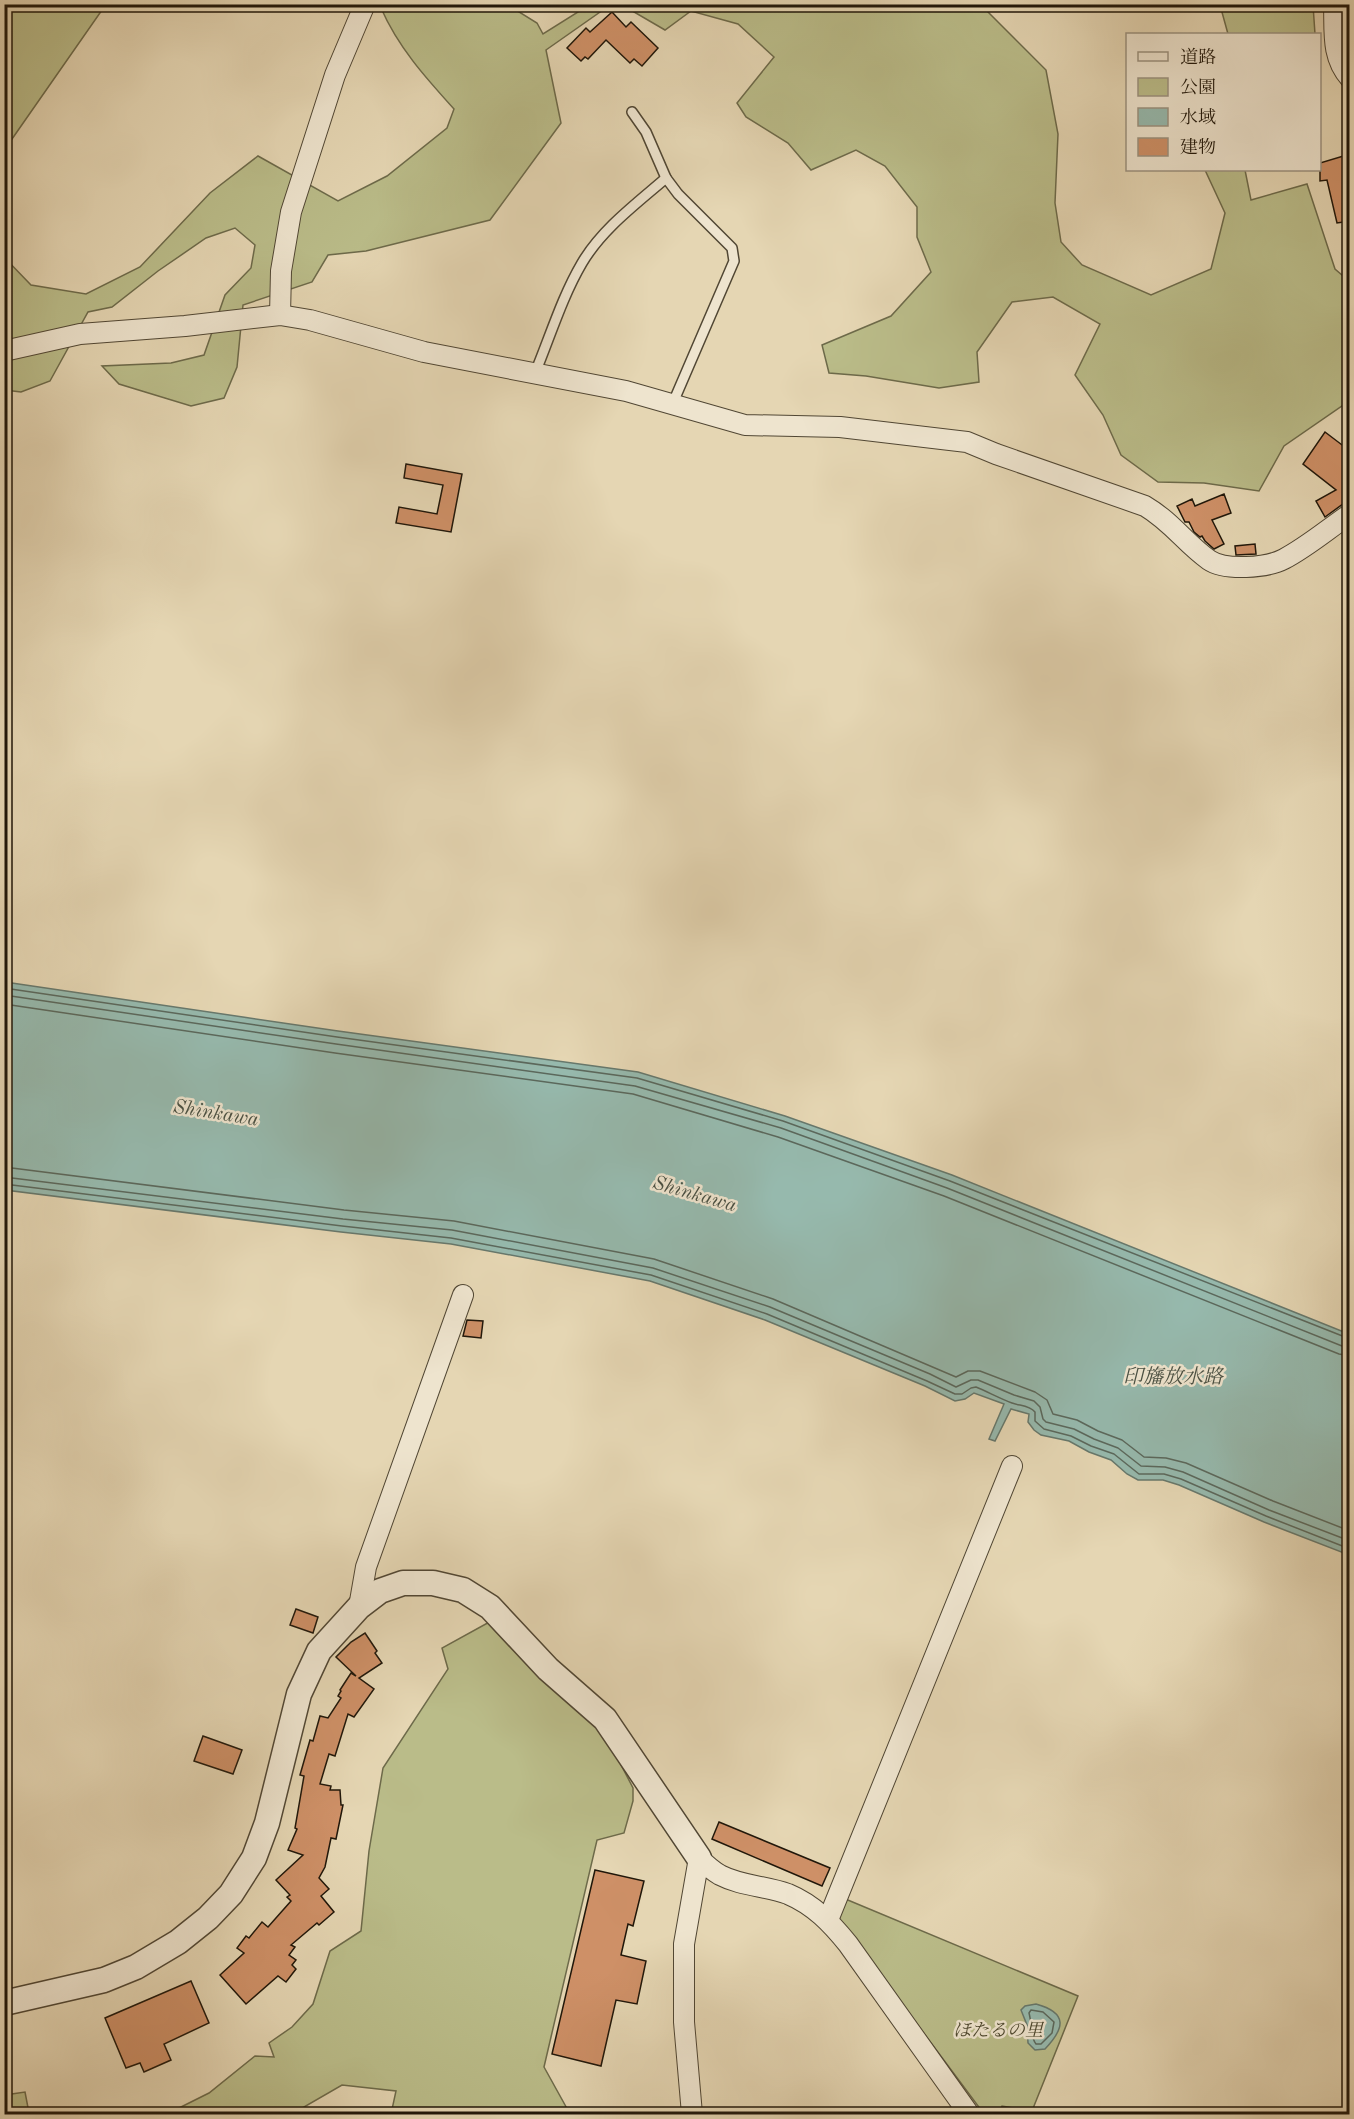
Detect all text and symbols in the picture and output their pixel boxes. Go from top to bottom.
legend [1126,33,1321,171]
text: 道路 [1180,47,1216,67]
text: 公園 [1180,78,1216,97]
text: 水域 [1180,107,1216,127]
text: 建物 [1180,137,1216,157]
water label: Shinkawa [171,1097,260,1131]
water label: Shinkawa [650,1173,739,1217]
water label: 印旛放水路 [1123,1366,1225,1388]
park label: ほたるの里 [953,2021,1045,2040]

